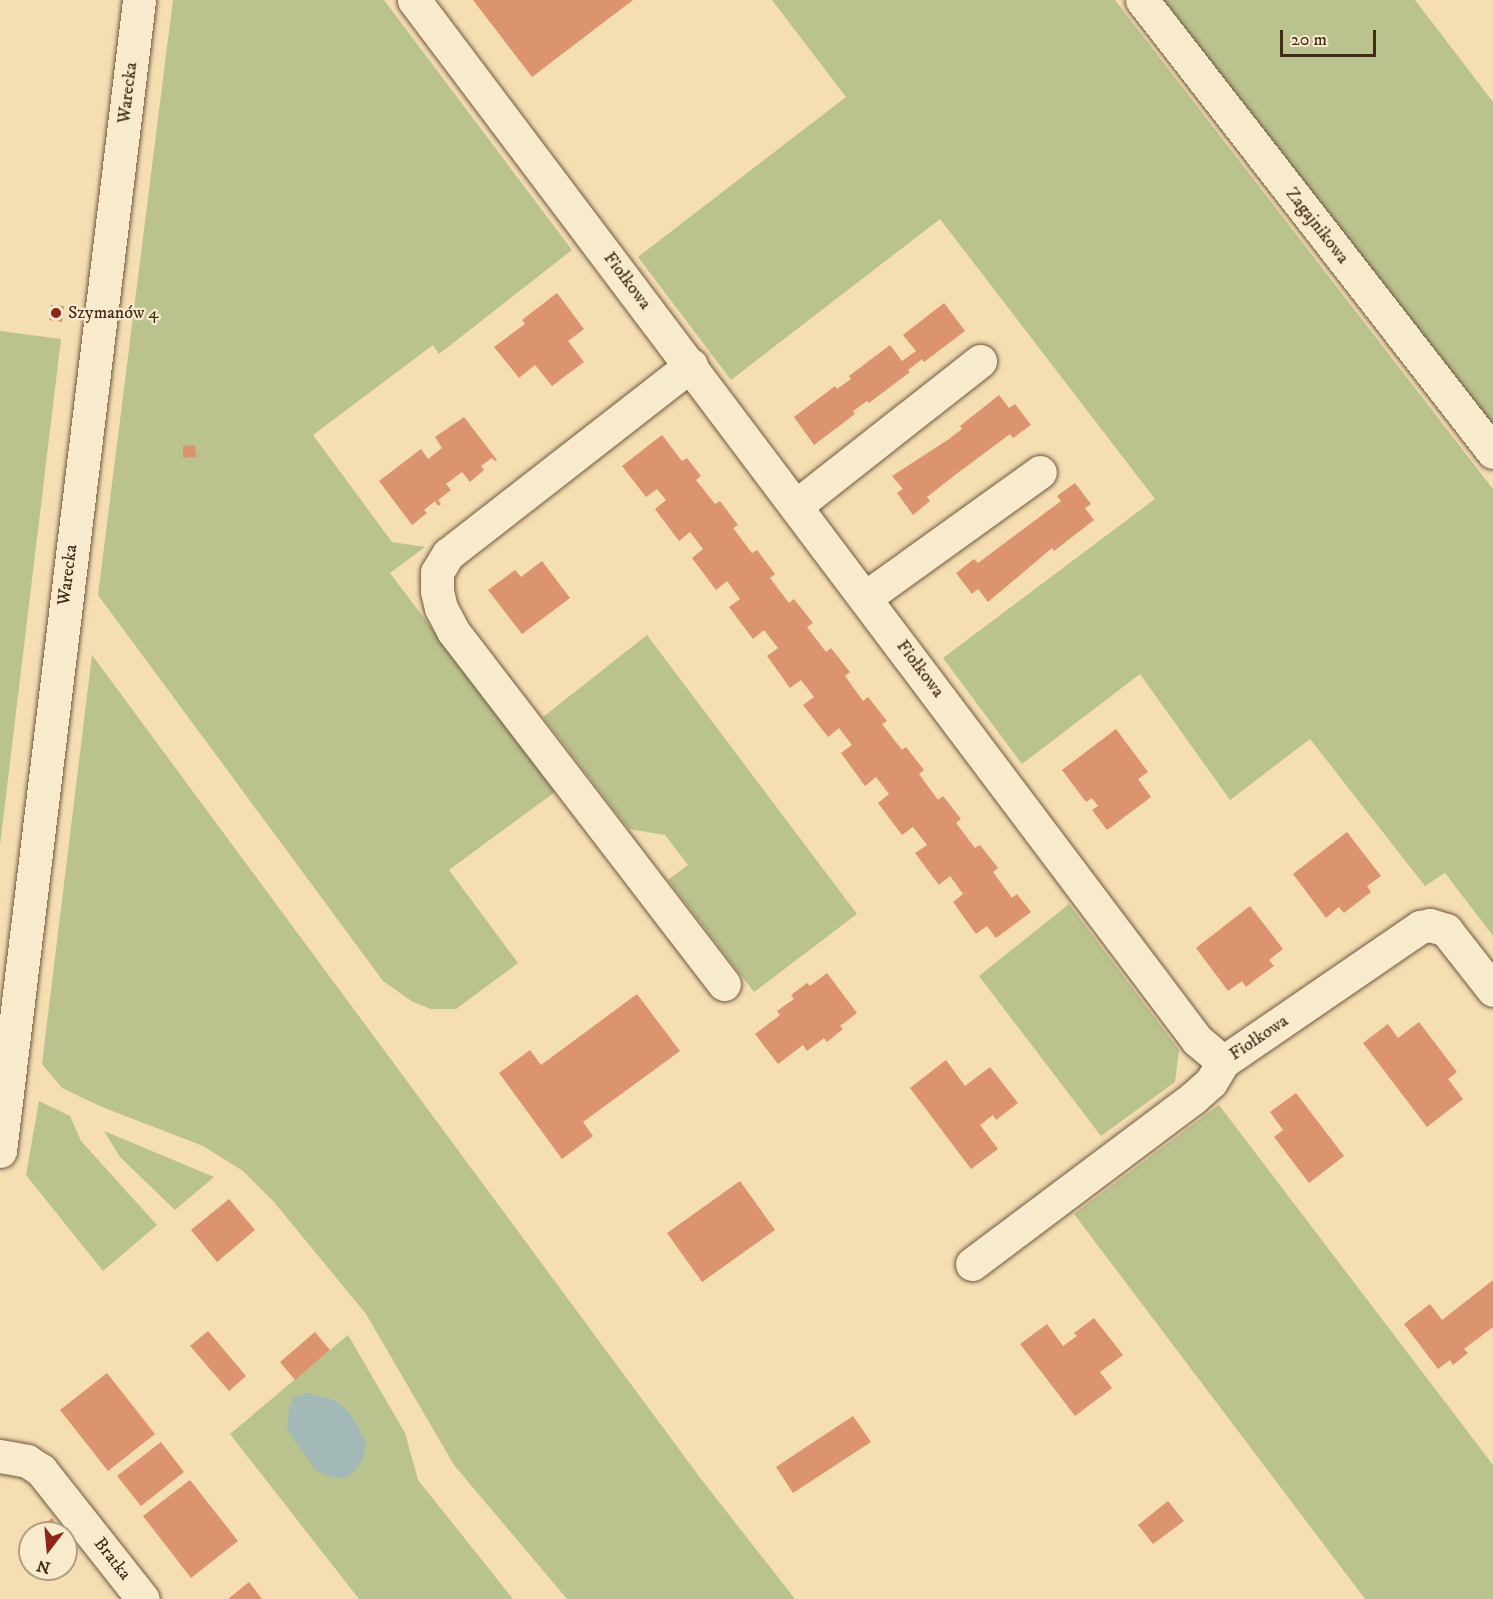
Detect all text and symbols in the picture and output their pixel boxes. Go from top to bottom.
scale bar [1283,18,1379,56]
text: 20 m [1291,29,1327,51]
street label: Warecka [114,61,142,125]
street label: Zagajnikowa [1281,184,1353,268]
street label: Fiołkowa [598,248,656,314]
place label: Szymanów 4 [68,302,159,324]
marker: Szymanów 4 [49,306,63,320]
street label: Warecka [54,543,82,607]
street label: Fiołkowa [891,636,949,702]
street label: Fiołkowa [1225,1010,1293,1066]
north arrow [18,1521,78,1581]
street label: Bratka [89,1533,135,1585]
text: N [35,1555,53,1578]

